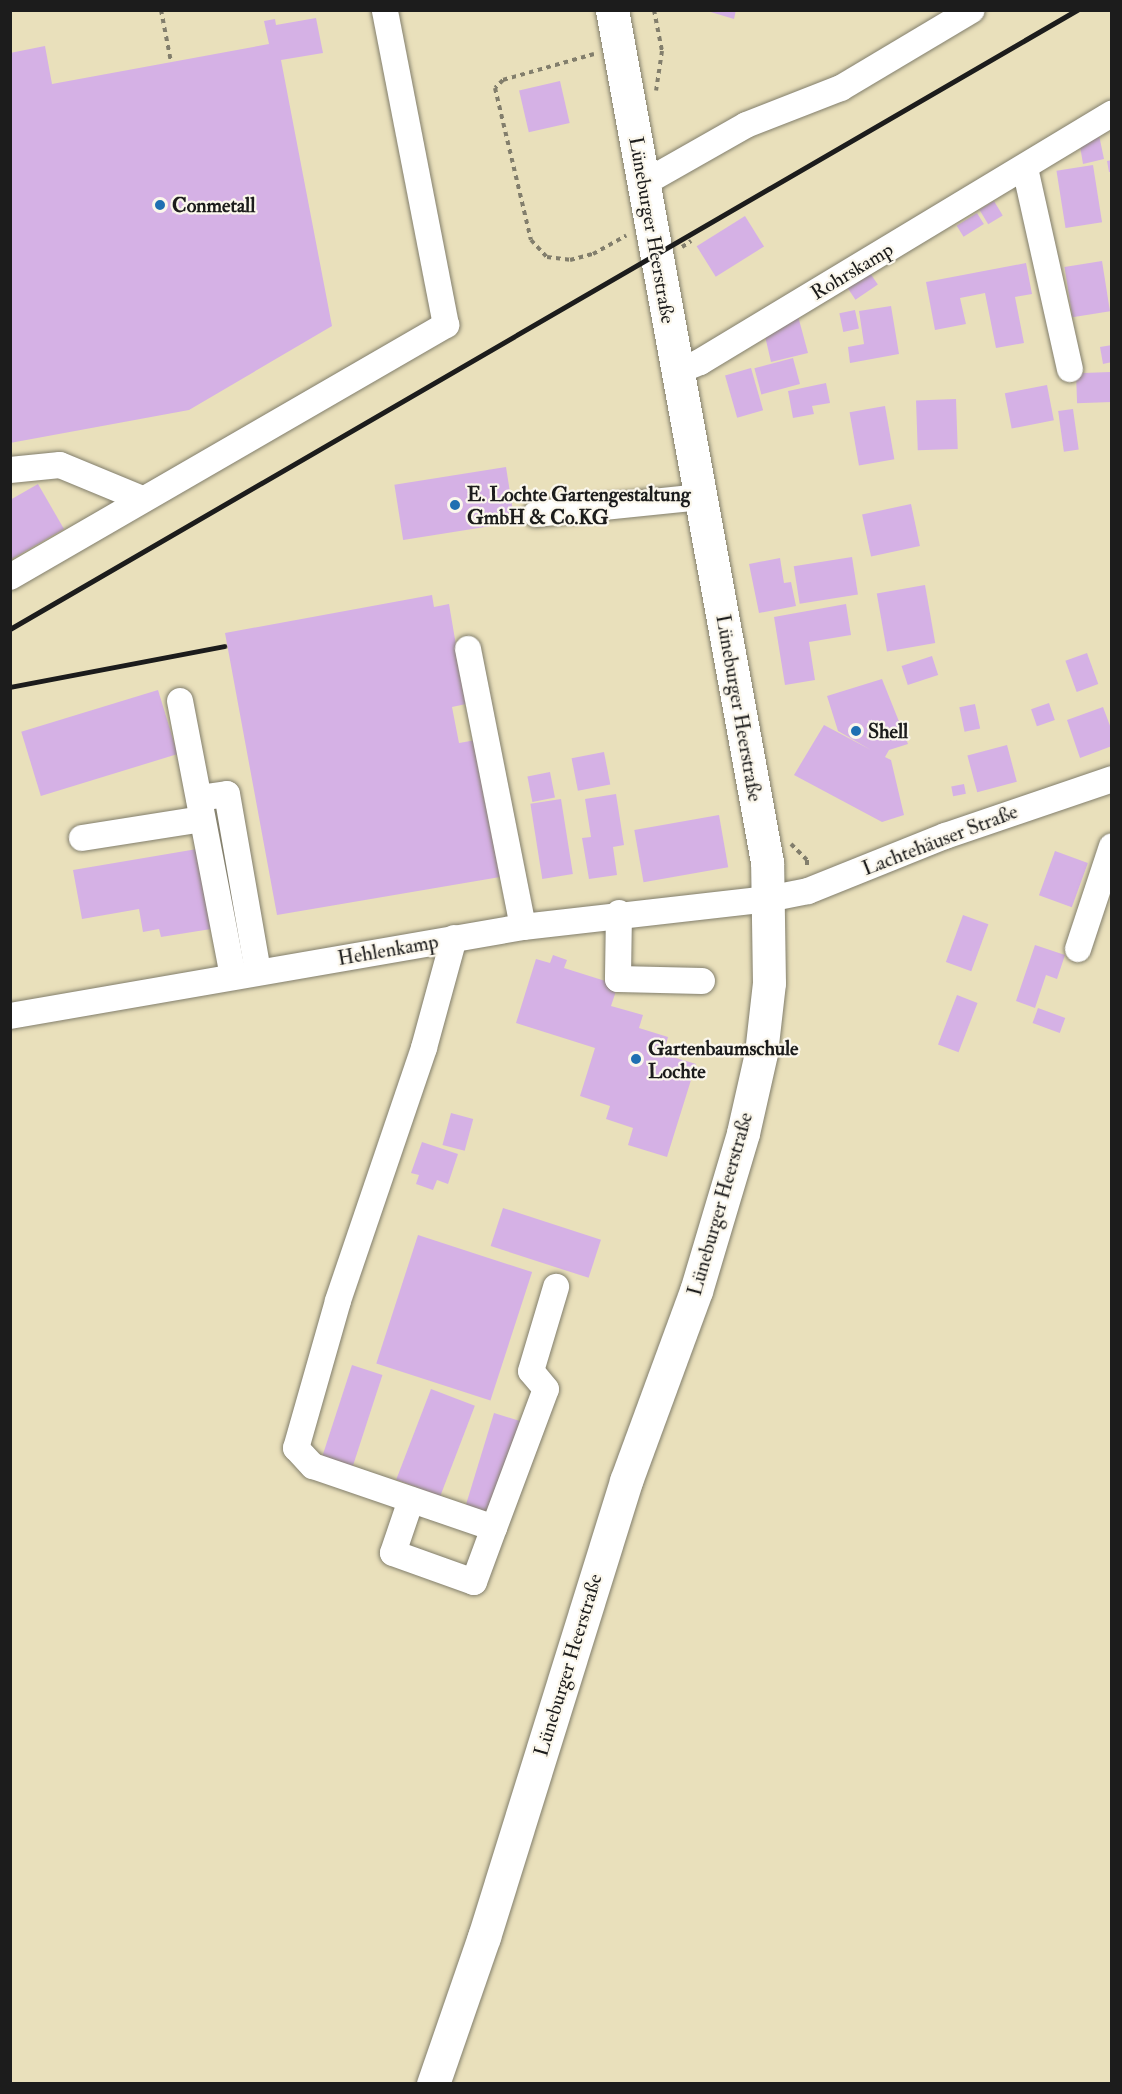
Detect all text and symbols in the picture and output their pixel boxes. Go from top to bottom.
street label: Lüneburger Heerstraße [624,135,680,325]
place label: Conmetall [172,193,255,217]
marker: Conmetall [153,198,167,212]
street label: Rohrskamp [807,237,897,305]
place label: E. Lochte Gartengestaltung GmbH & Co.KG [467,482,691,529]
marker: E. Lochte Gartengestaltung GmbH & Co.KG [448,498,462,512]
street label: Lüneburger Heerstraße [711,613,767,803]
place label: Shell [868,719,908,743]
marker: Shell [849,724,863,738]
street label: Lachtehäuser Straße [859,799,1021,881]
street label: Hehlenkamp [336,929,440,971]
place label: Gartenbaumschule Lochte [648,1036,798,1083]
marker: Gartenbaumschule Lochte [629,1052,643,1066]
street label: Lüneburger Heerstraße [682,1110,758,1298]
street label: Lüneburger Heerstraße [529,1571,607,1759]

